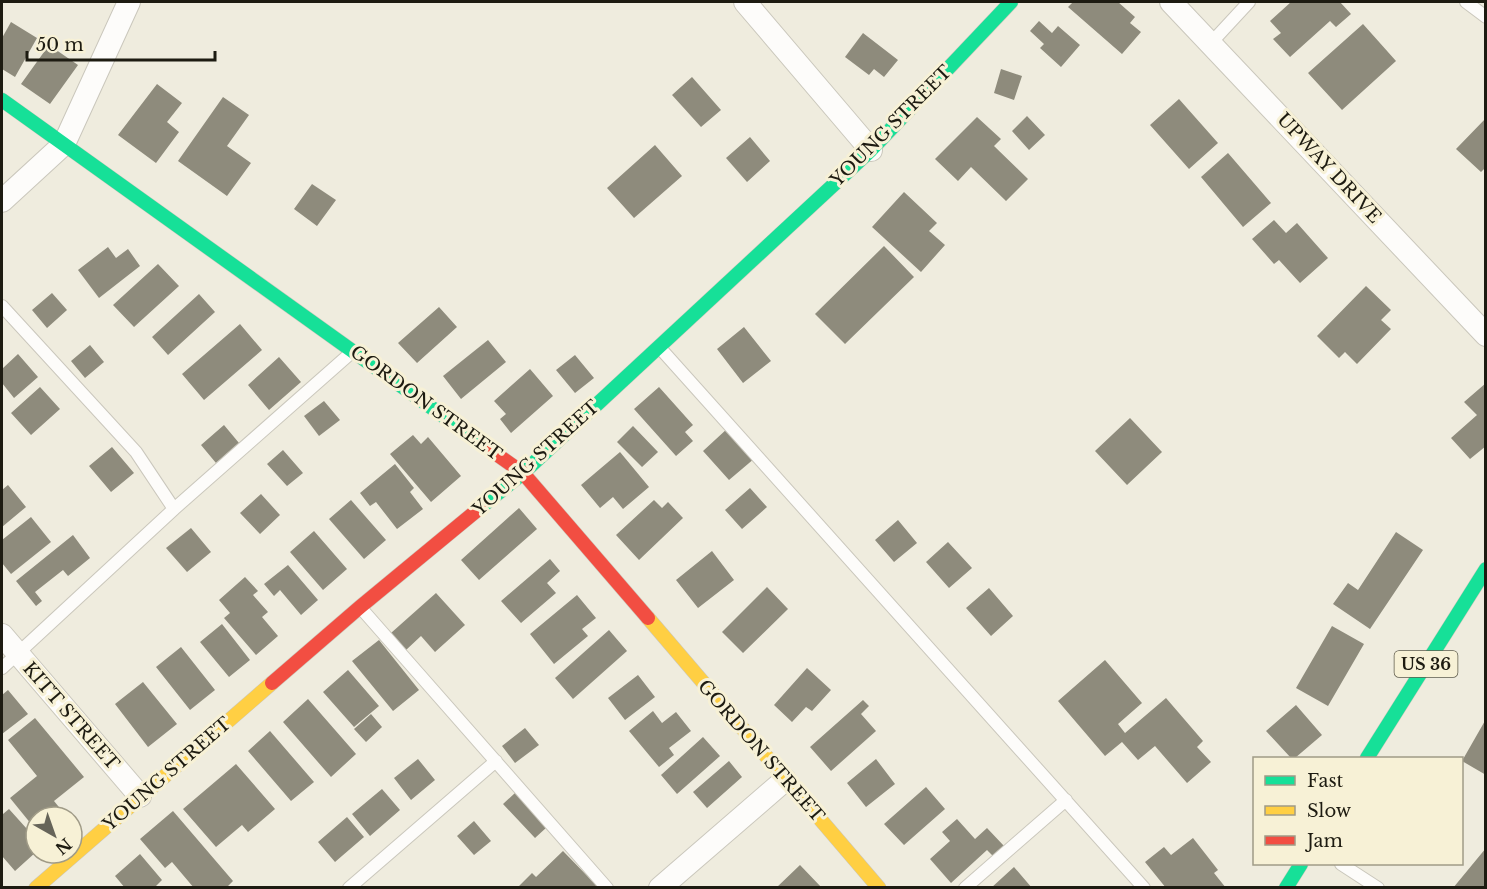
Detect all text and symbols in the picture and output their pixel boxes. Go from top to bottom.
scale bar [27,24,214,62]
text: 50 m [36,34,84,56]
street label: YOUNG STREET [825,61,956,192]
street label: UPWAY DRIVE [1272,108,1386,228]
street label: GORDON STREET [346,341,506,466]
street label: YOUNG STREET [468,395,604,521]
road number: US 36 [1394,651,1458,677]
street label: KITT STREET [18,658,124,775]
street label: GORDON STREET [693,675,829,827]
street label: YOUNG STREET [98,712,236,836]
legend [1253,757,1463,865]
text: Fast [1307,770,1344,792]
text: Slow [1307,800,1352,822]
north arrow [24,805,84,865]
text: Jam [1305,830,1343,852]
text: N [51,834,76,859]

